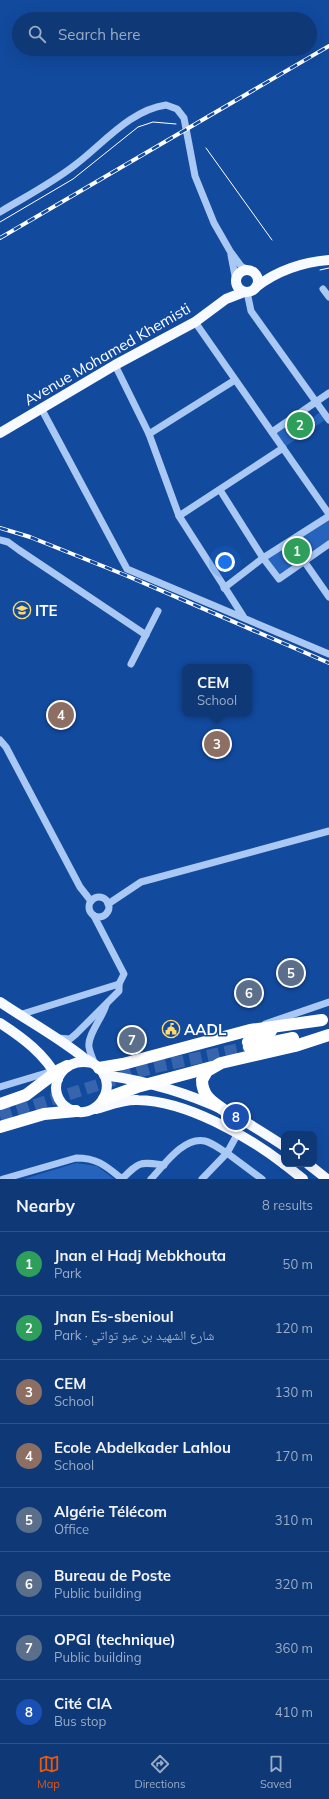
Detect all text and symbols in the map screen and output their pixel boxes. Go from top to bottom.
search box [12,12,317,56]
icon: search [26,23,48,45]
text: Search here [58,25,140,44]
street label: Avenue Mohamed Khemisti [20,299,194,409]
pin: 2 [287,410,313,440]
pin: 1 [284,536,310,566]
your location [215,552,235,572]
school or university icon: ITE [12,600,32,620]
place label: ITE [35,601,58,620]
popup [182,664,252,716]
text: CEM [197,673,229,692]
text: School [197,692,237,708]
pin: 4 [48,700,74,730]
pin: 3 [204,729,230,759]
pin: 5 [278,958,304,988]
pin: 6 [236,978,262,1008]
public building icon: AADL [161,1019,181,1039]
place label: AADL [184,1020,227,1039]
pin: 7 [119,1025,145,1055]
pin: 8 [223,1102,249,1132]
map controls [281,1131,317,1167]
button: locate [281,1131,317,1167]
text: Nearby [16,1195,75,1216]
text: 8 results [262,1197,313,1213]
text: Jnan el Hadj Mebkhouta [54,1246,226,1265]
text: 1 [25,1256,33,1272]
text: 50 m [283,1256,313,1272]
text: Park [54,1265,81,1281]
text: Jnan Es-sbenioul [54,1307,174,1326]
text: 2 [25,1320,33,1336]
text: 120 m [275,1320,313,1336]
text: Park · شارع الشهيد بن عبو تواتي [54,1327,214,1343]
text: CEM [54,1374,86,1393]
text: 3 [25,1384,33,1400]
text: 130 m [275,1384,313,1400]
text: School [54,1393,94,1409]
text: Ecole Abdelkader Lahlou [54,1438,231,1457]
text: 4 [25,1448,33,1464]
text: 170 m [275,1448,313,1464]
text: School [54,1457,94,1473]
text: Algérie Télécom [54,1502,167,1521]
text: 5 [25,1512,33,1528]
text: 310 m [275,1512,313,1528]
text: Office [54,1521,89,1537]
text: Bureau de Poste [54,1566,171,1585]
text: 6 [25,1576,33,1592]
text: 320 m [275,1576,313,1592]
text: Public building [54,1585,142,1601]
text: OPGI (technique) [54,1630,176,1649]
text: 7 [25,1640,33,1656]
text: 360 m [275,1640,313,1656]
text: Public building [54,1649,142,1665]
text: Cité CIA [54,1694,112,1713]
text: 8 [25,1704,33,1720]
text: 410 m [275,1704,313,1720]
text: Bus stop [54,1713,106,1729]
tab: Map [37,1753,60,1791]
tab: Directions [135,1753,185,1791]
tab: Saved [260,1753,292,1791]

